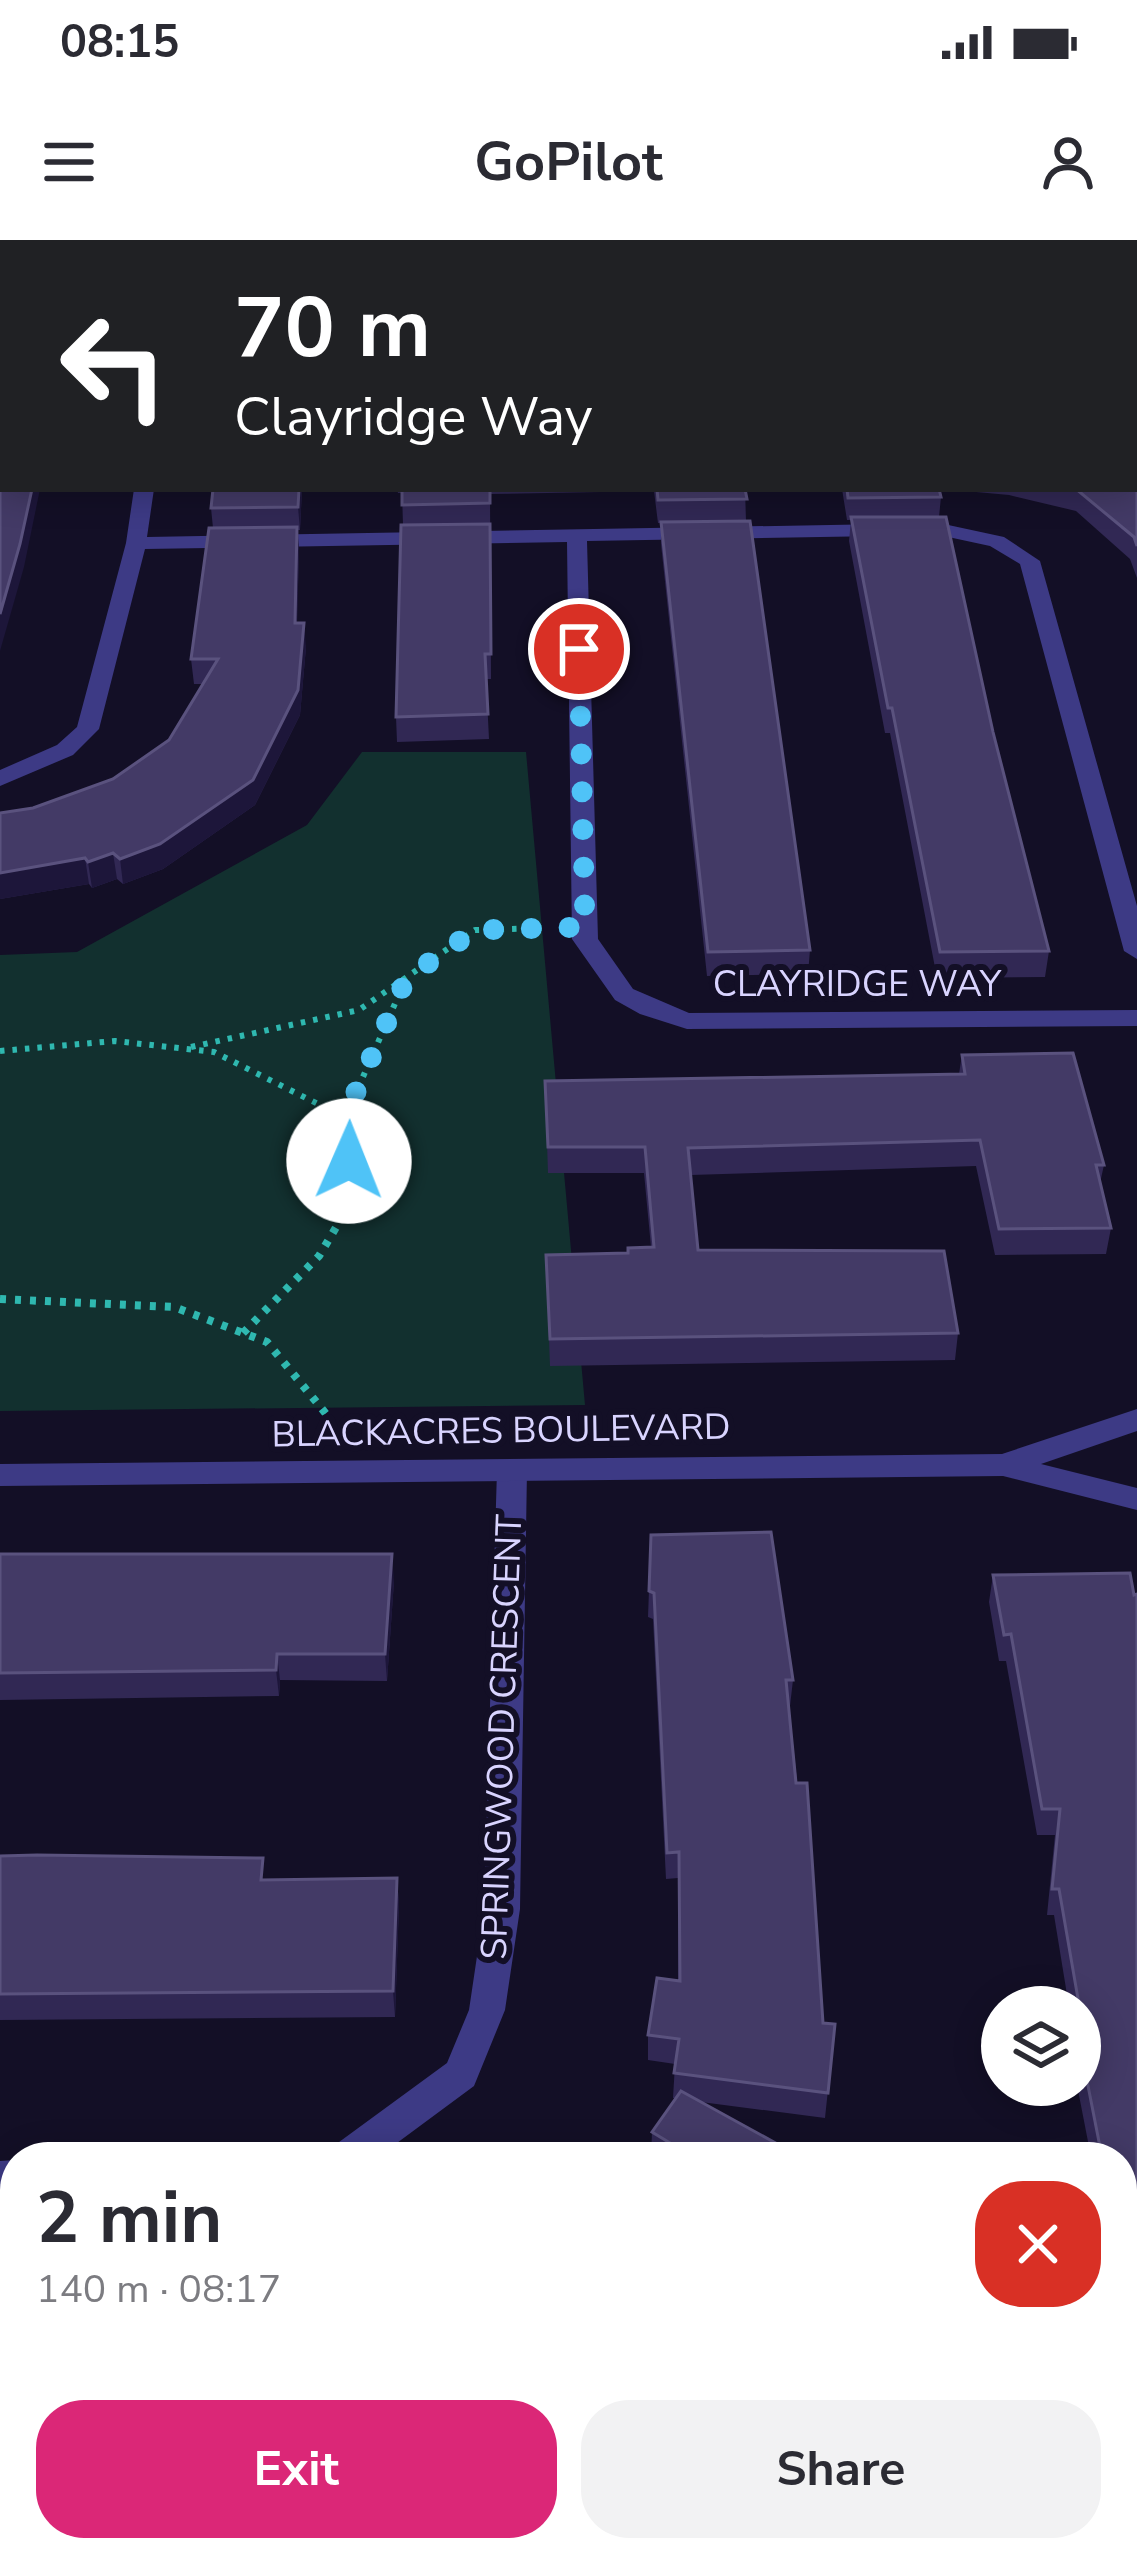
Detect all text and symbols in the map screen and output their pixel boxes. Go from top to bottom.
text: 08:15 [60,12,179,73]
text: GoPilot [474,125,663,199]
icon: menu [36,129,102,195]
icon: person [1035,129,1101,195]
text: 70 m [234,271,431,386]
icon: left [36,288,192,444]
text: Clayridge Way [234,380,593,454]
pin [528,598,630,700]
icon: arrive [546,616,612,682]
street label: CLAYRIDGE WAY [713,960,1002,1009]
position arrow [286,1098,412,1224]
street label: BLACKACRES BOULEVARD [271,1402,731,1460]
street label: SPRINGWOOD CRESCENT [470,1513,534,1960]
map controls [981,1986,1101,2106]
button: layers [981,1986,1101,2106]
text: 2 min [36,2169,222,2267]
button: close [975,2181,1101,2307]
text: 140 m · 08:17 [36,2263,281,2316]
button: Exit [36,2400,557,2538]
button: Share [581,2400,1101,2538]

